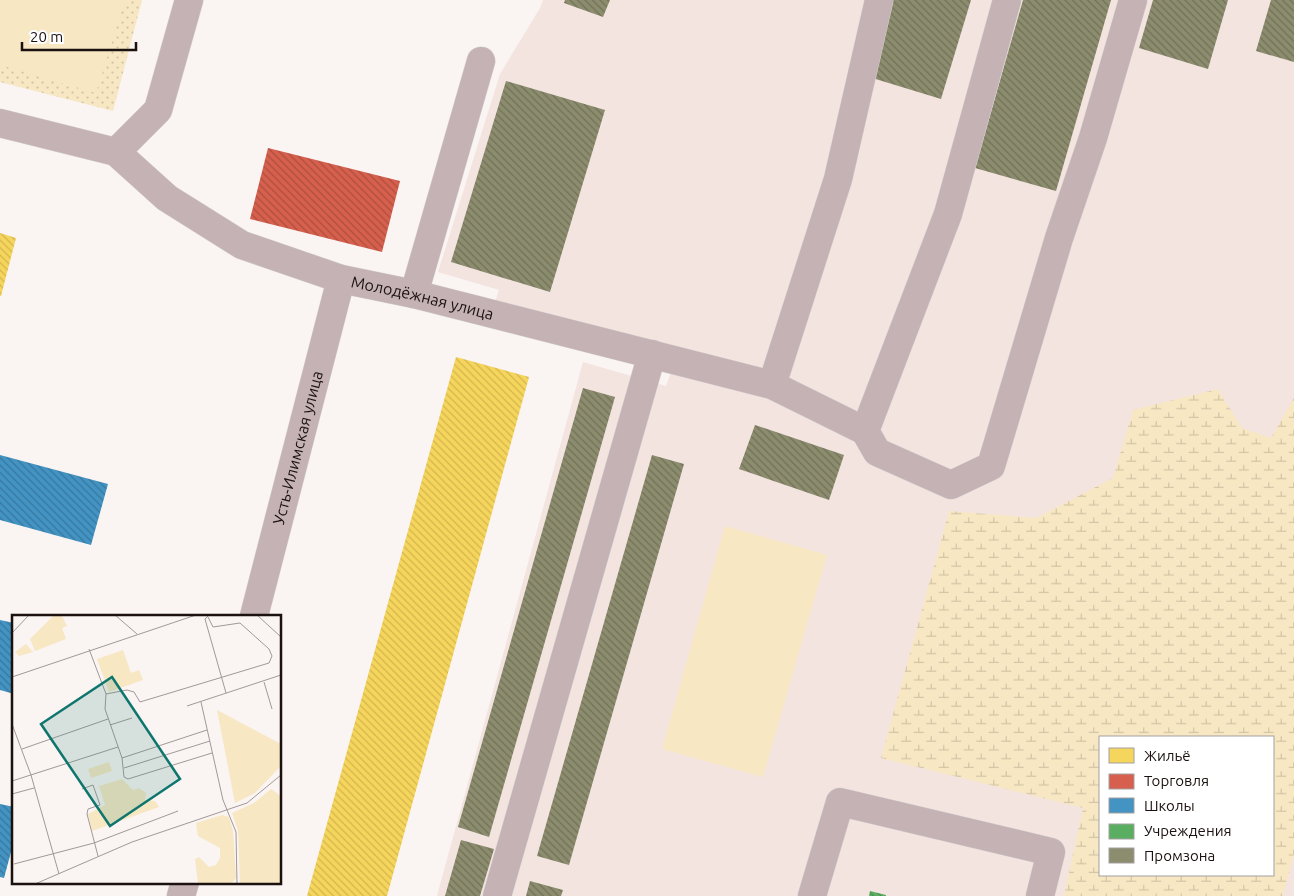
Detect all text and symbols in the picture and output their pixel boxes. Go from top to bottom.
scale bar [22,20,136,52]
text: 20 m [30,28,63,45]
street label: Молодёжная улица [350,272,496,323]
street label: Усть-Илимская улица [269,369,326,526]
inset map [12,615,281,884]
legend [1099,736,1274,876]
text: Жильё [1144,747,1191,764]
text: Торговля [1144,772,1209,789]
text: Школы [1144,797,1195,814]
text: Учреждения [1144,822,1232,839]
text: Промзона [1144,847,1215,864]

